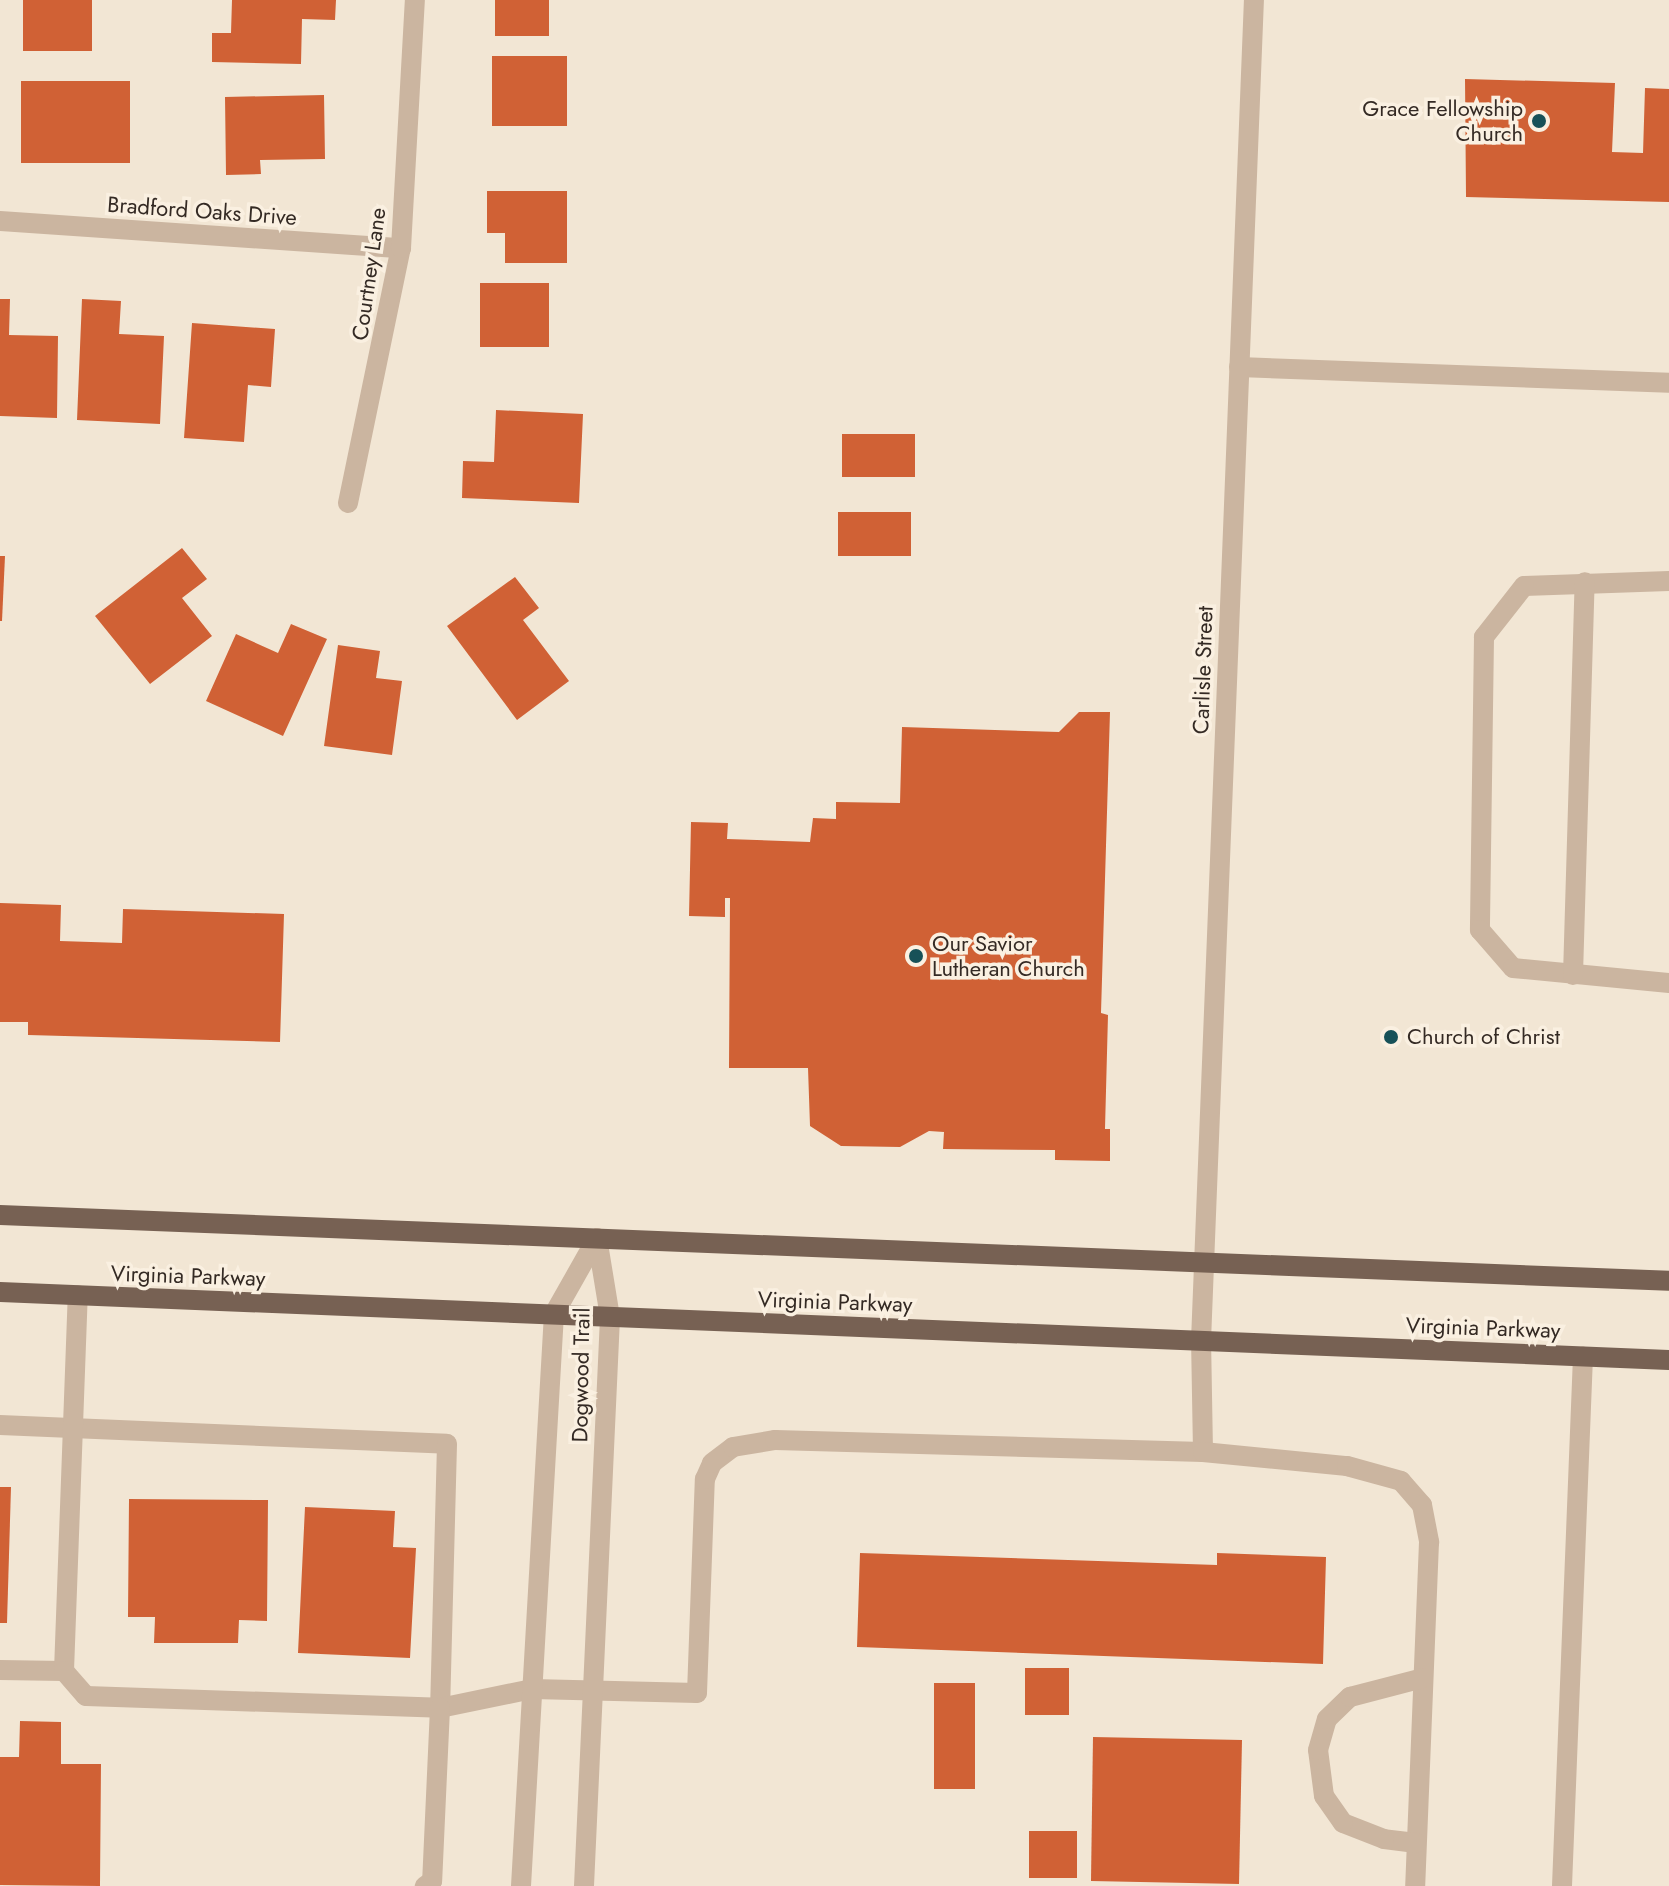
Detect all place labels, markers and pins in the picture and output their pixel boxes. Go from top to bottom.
place label: Grace Fellowship Church [1362,95,1523,146]
marker: Grace Fellowship Church [1530,112,1548,130]
place label: Our Savior Lutheran Church [932,930,1085,982]
marker: Our Savior Lutheran Church [907,947,925,965]
place label: Church of Christ [1407,1024,1560,1050]
marker: Church of Christ [1382,1028,1400,1046]

